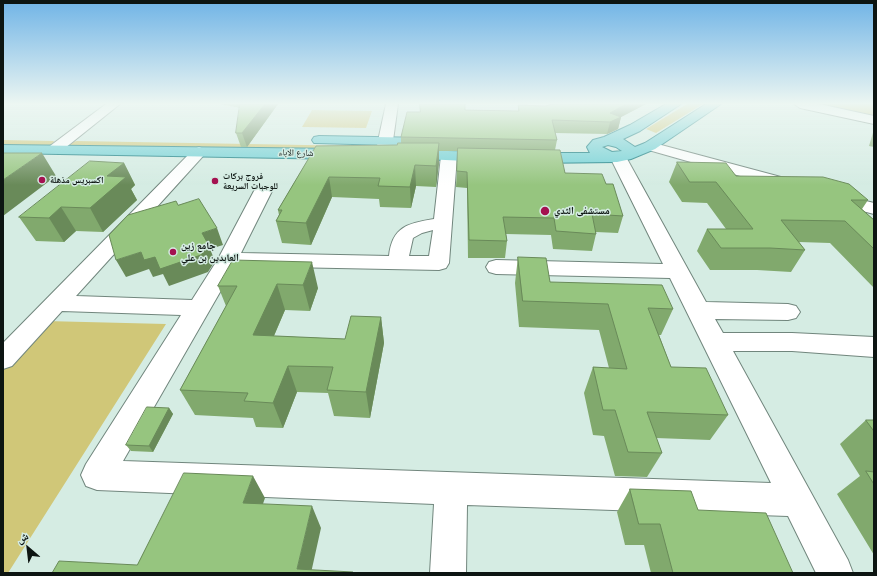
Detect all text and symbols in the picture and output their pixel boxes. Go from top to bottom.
street label: شارع الاباء [278,147,314,159]
place label: فروج بركات للوجبات السريعة [223,171,278,192]
marker: اكسبريس مذهلة [37,175,47,185]
place label: اكسبريس مذهلة [50,175,103,185]
marker: فروج بركات للوجبات السريعة [210,176,220,186]
marker: مستشفى الثدي [539,205,551,217]
place label: مستشفى الثدي [554,205,610,217]
place label: جامع زين العابدين بن علي [181,240,239,264]
marker: جامع زين العابدين بن علي [168,247,178,257]
north arrow [8,528,48,568]
text: ش [13,528,31,546]

